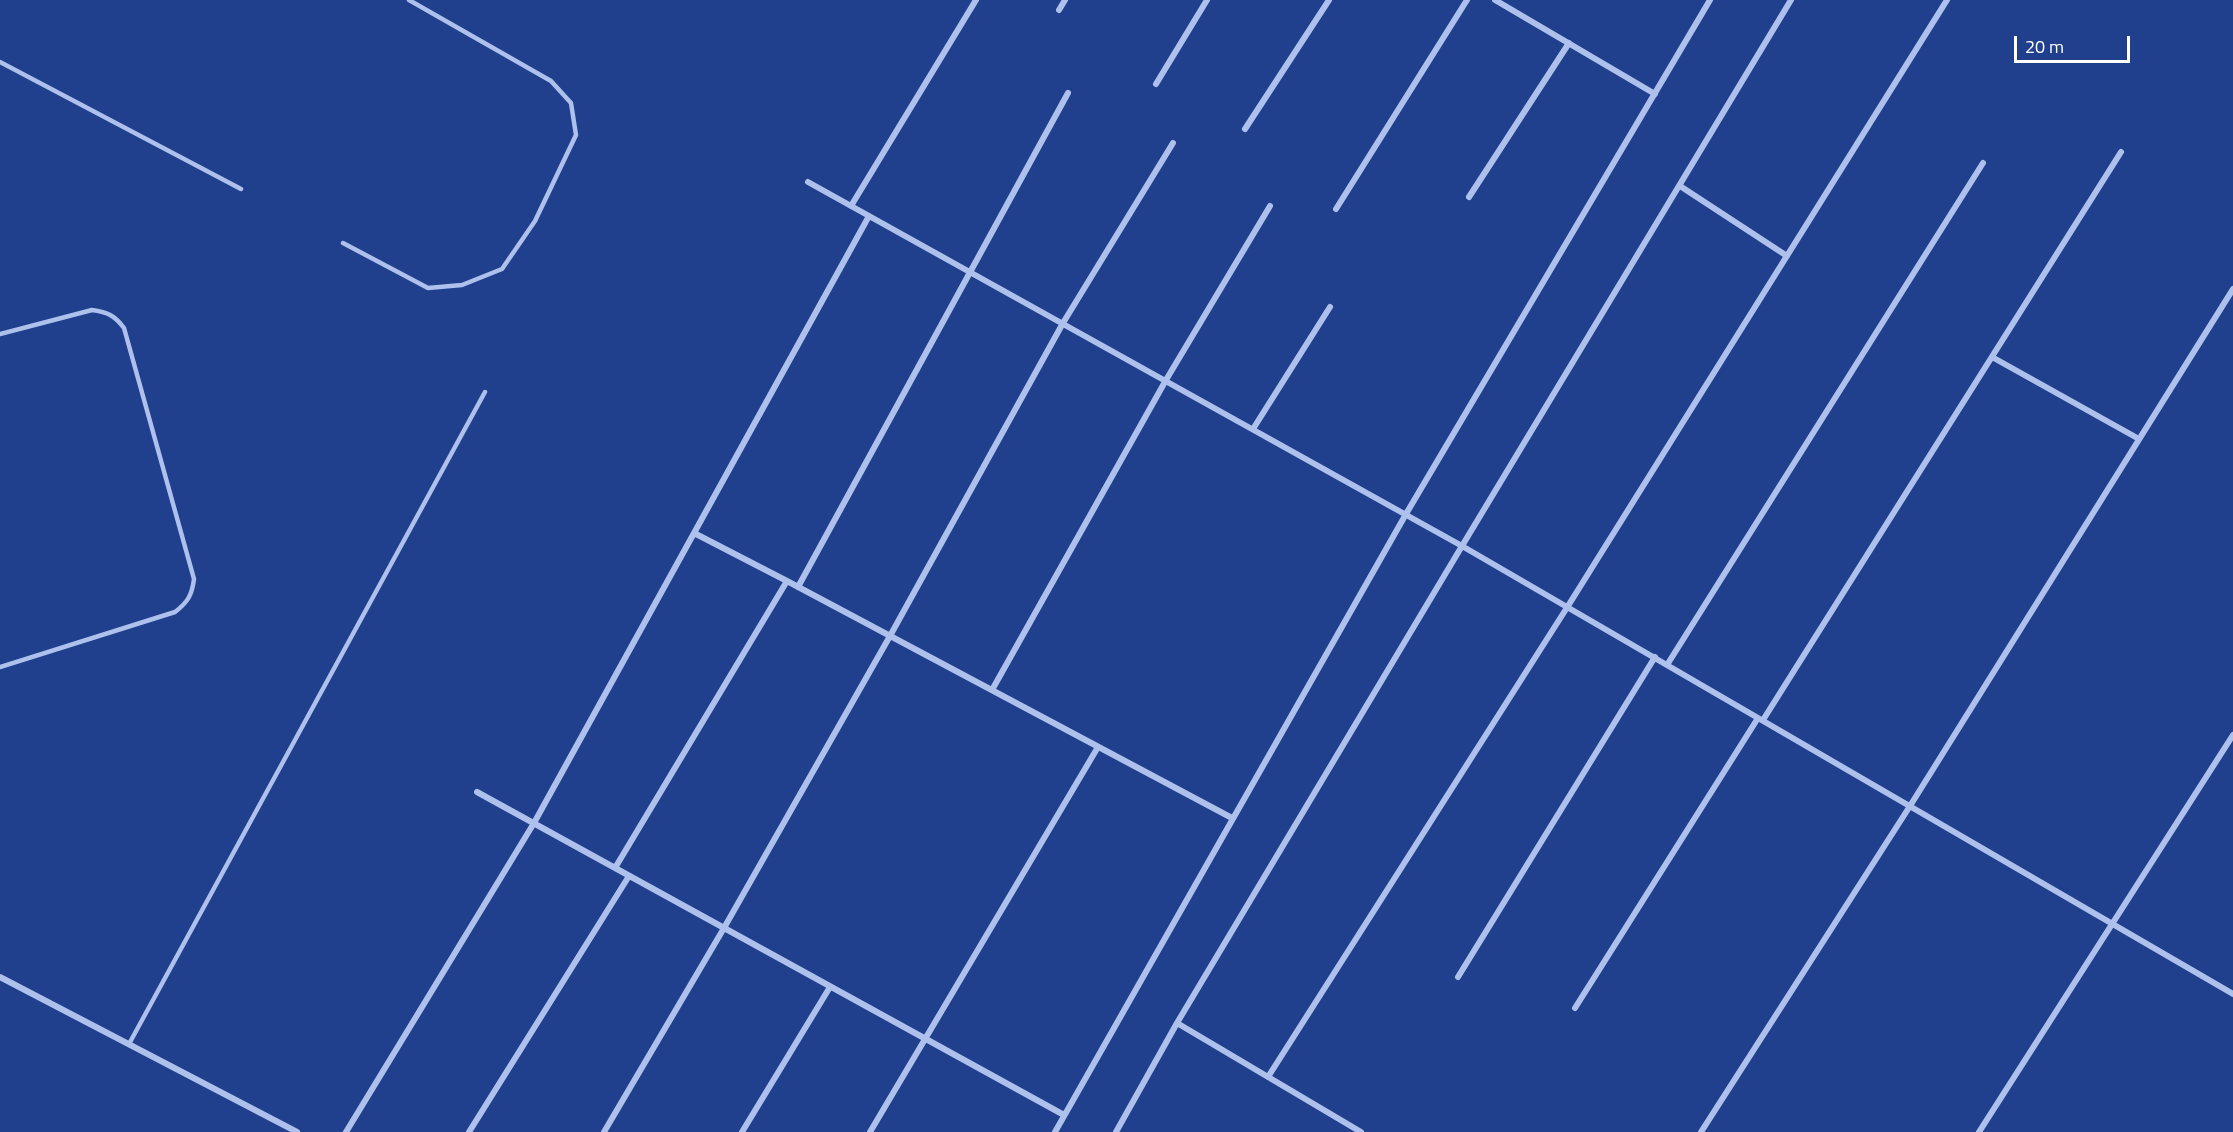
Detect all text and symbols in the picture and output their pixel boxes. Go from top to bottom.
scale bar [2017,24,2132,62]
text: 20 m [2025,33,2064,60]

